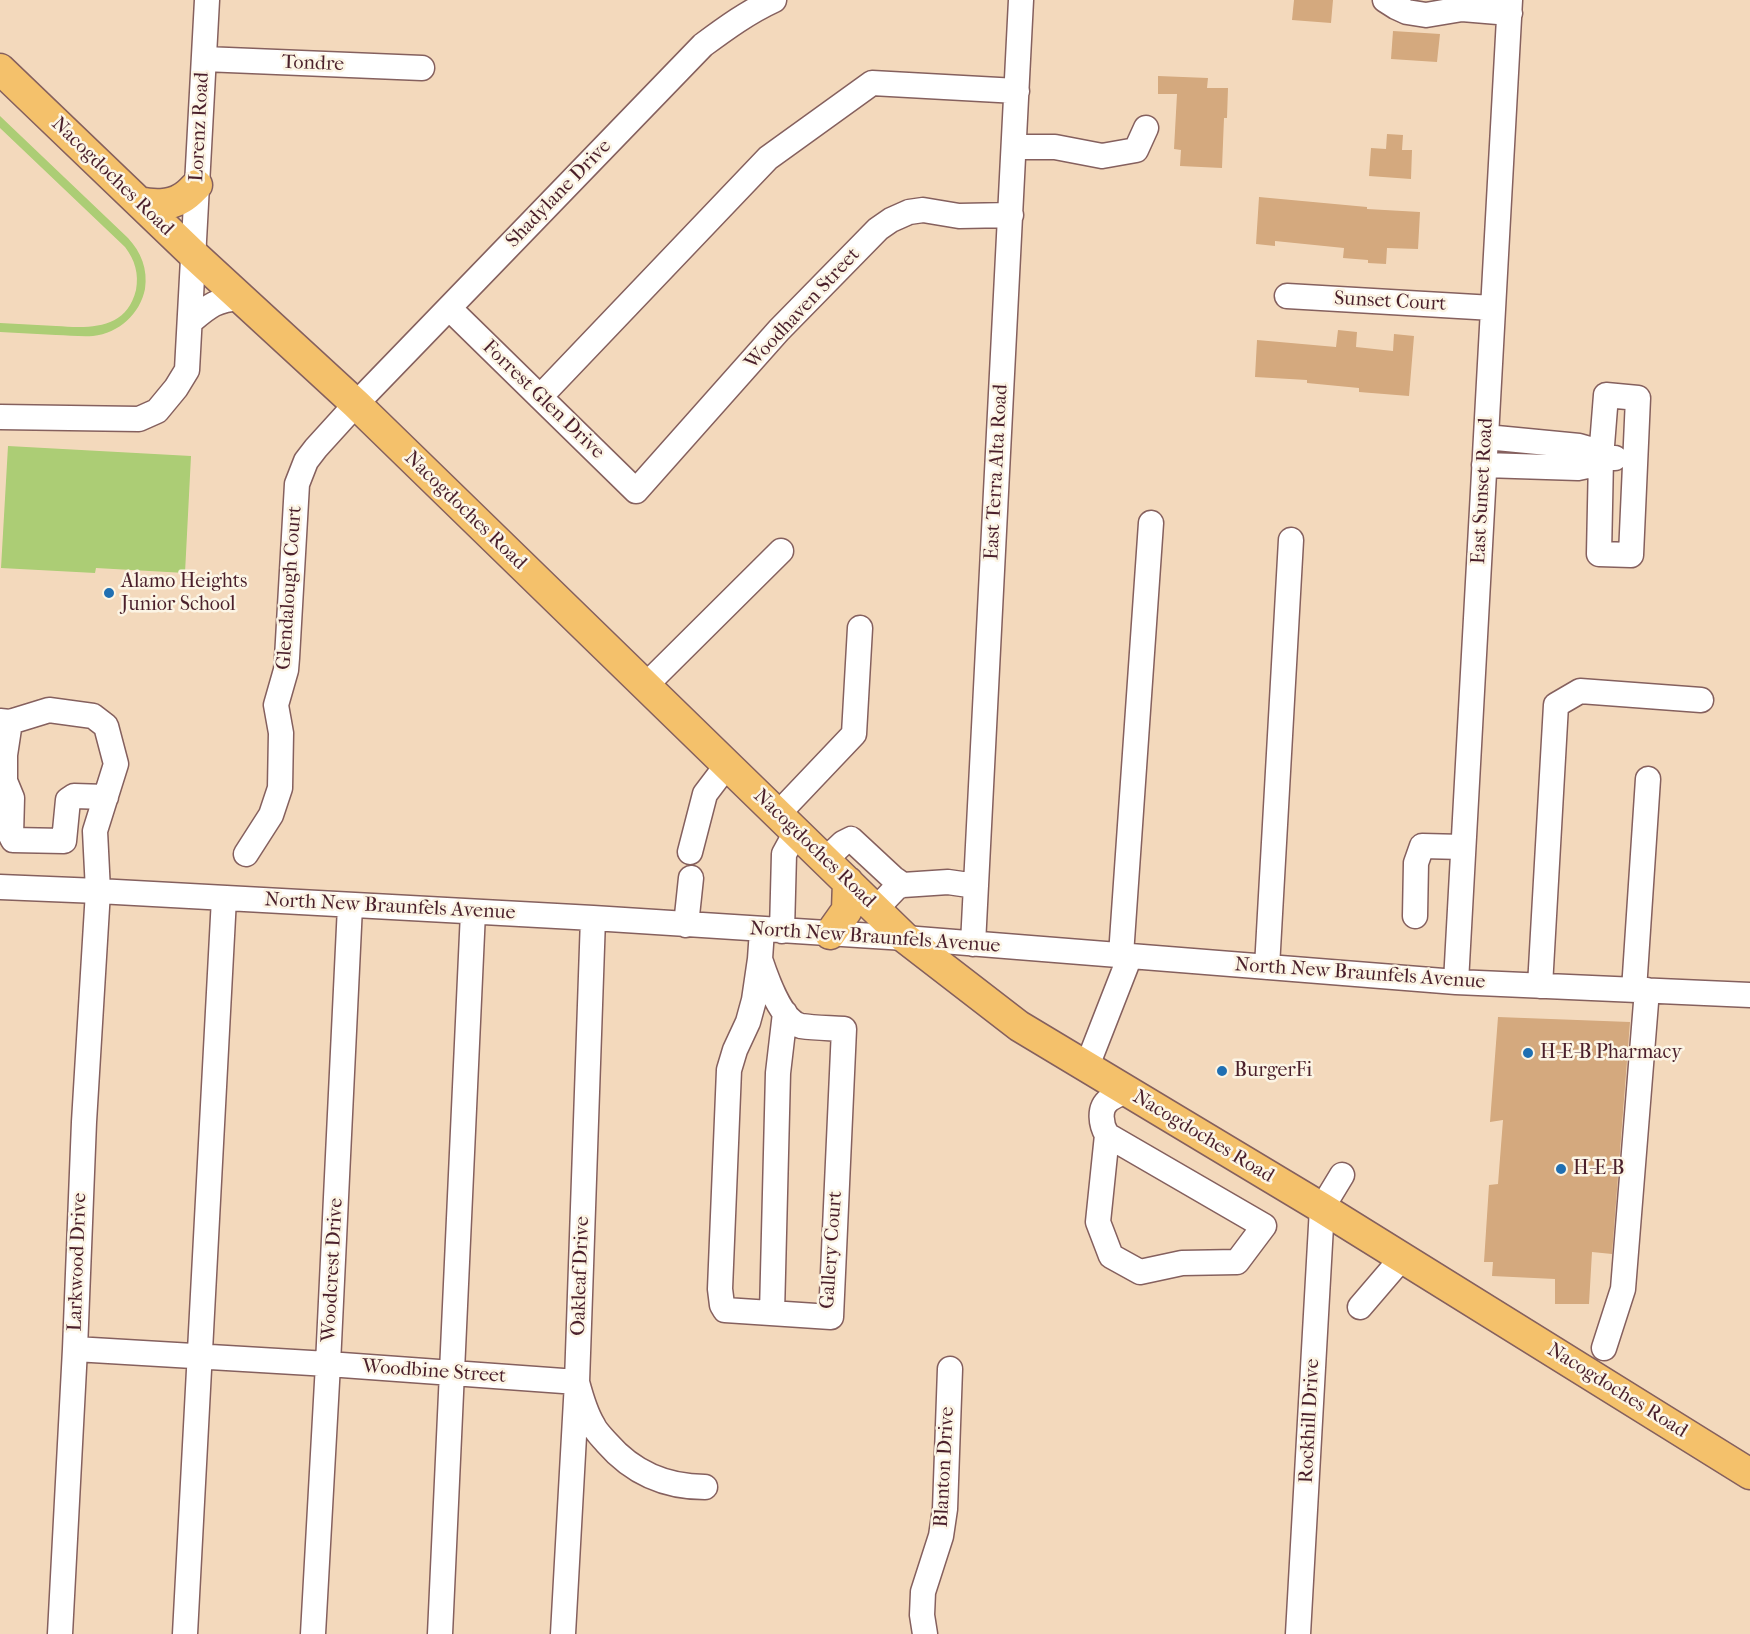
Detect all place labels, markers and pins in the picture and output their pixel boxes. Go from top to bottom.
place label: Alamo Heights Junior School [121,570,247,617]
marker: Alamo Heights Junior School [102,586,116,600]
place label: H-E-B Pharmacy [1540,1041,1682,1065]
marker: H-E-B Pharmacy [1521,1046,1535,1060]
place label: BurgerFi [1234,1059,1312,1083]
marker: BurgerFi [1215,1064,1229,1078]
place label: H-E-B [1573,1157,1624,1181]
marker: H-E-B [1554,1162,1568,1176]

